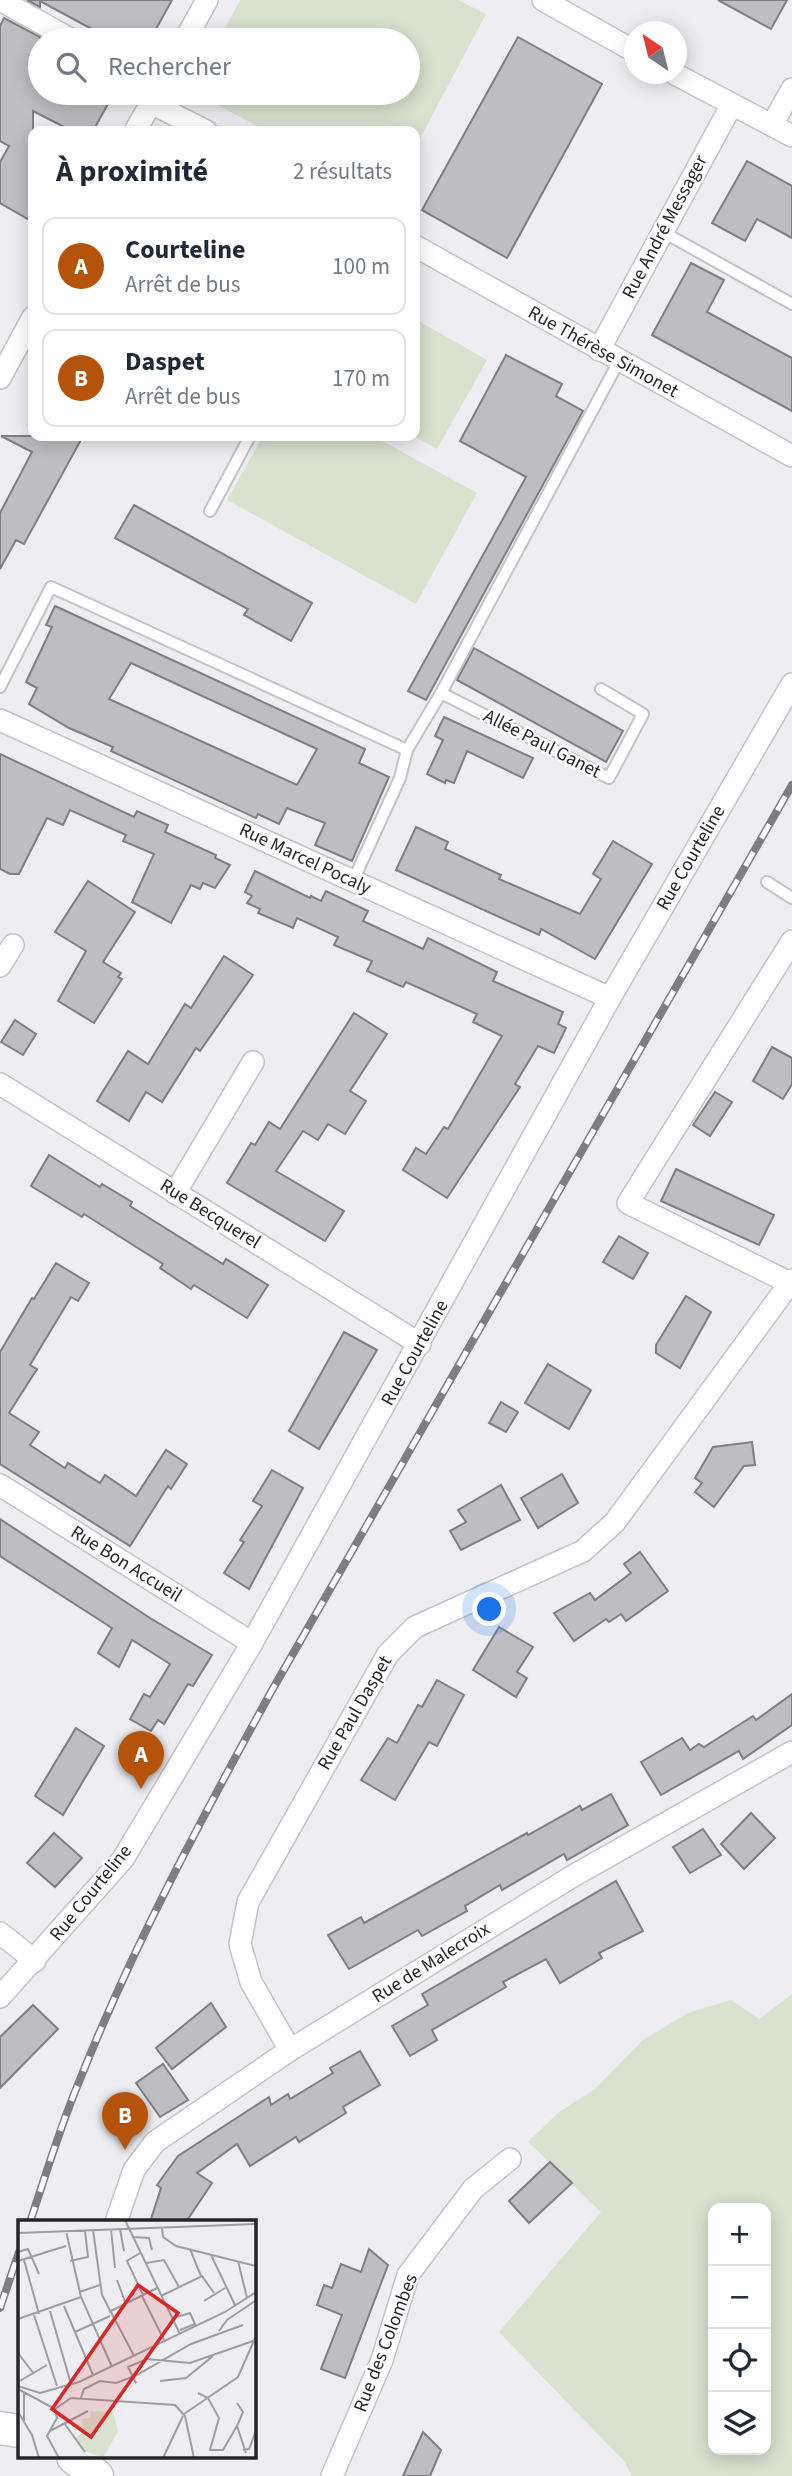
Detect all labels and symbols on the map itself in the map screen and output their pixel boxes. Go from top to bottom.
north arrow [624,21,687,84]
street label: Rue André Messager [616,150,715,304]
street label: Rue Thérèse Simonet [523,299,684,405]
street label: Allée Paul Ganet [479,703,606,785]
street label: Rue Courteline [650,800,732,916]
street label: Rue Marcel Pocaly [235,817,376,901]
street label: Rue Becquerel [154,1172,266,1256]
street label: Rue Courteline [375,1295,455,1411]
street label: Rue Bon Accueil [65,1519,187,1609]
your location [472,1592,506,1626]
street label: Rue Paul Daspet [311,1650,399,1775]
pin: A [118,1731,164,1789]
street label: Rue Courteline [44,1839,138,1947]
street label: Rue de Malecroix [367,1916,496,2010]
pin: B [102,2092,148,2150]
inset map [18,2220,256,2458]
street label: Rue des Colombes [347,2270,425,2416]

